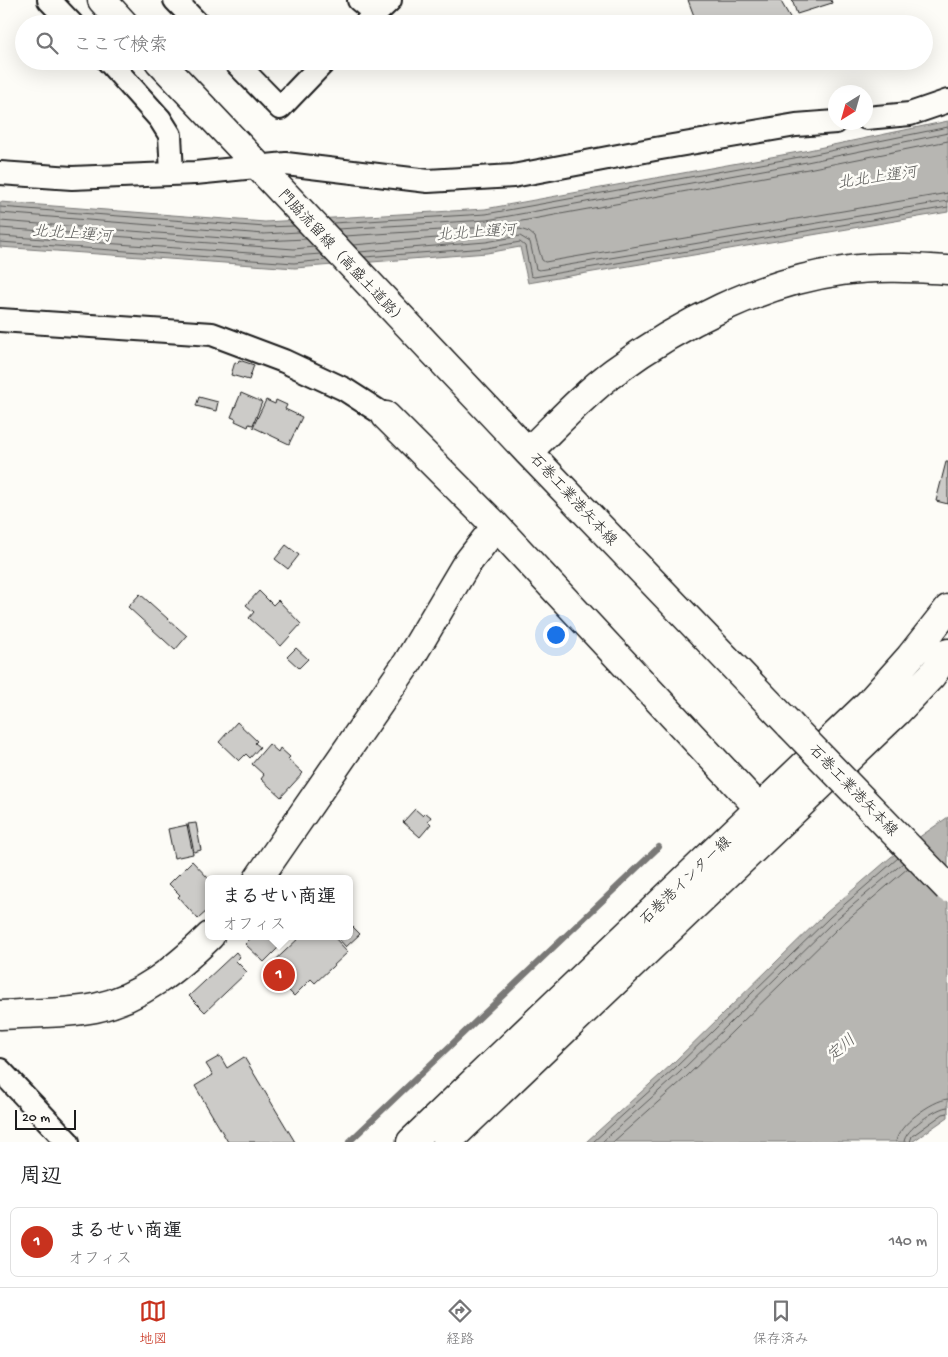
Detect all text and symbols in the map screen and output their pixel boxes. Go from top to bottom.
search box [15,15,933,70]
icon: search [33,29,61,57]
text: ここで検索 [73,35,168,58]
north arrow [828,85,873,130]
water label: 北北上運河 [836,163,920,194]
street label: 門脇流留線（高盛土道路） [274,186,410,330]
water label: 北北上運河 [436,221,519,247]
water label: 北北上運河 [31,222,114,248]
street label: 石巻工業港矢本線 [525,450,621,550]
your location [543,622,569,648]
street label: 石巻工業港矢本線 [804,741,901,841]
street label: 石巻港インター線 [636,833,736,929]
popup [205,875,353,940]
text: まるせい商運 [222,887,336,910]
text: オフィス [222,917,286,936]
pin: 1 [263,956,295,994]
water label: 定川 [823,1031,861,1067]
scale bar [15,1107,76,1130]
text: 20 m [22,1110,50,1127]
text: 周辺 [20,1166,62,1191]
text: まるせい商運 [68,1221,182,1244]
text: 1 [34,1233,40,1252]
text: 140 m [889,1233,927,1252]
text: オフィス [68,1251,132,1270]
tab: 地図 [139,1297,167,1349]
tab: 経路 [446,1297,474,1349]
tab: 保存済み [753,1297,809,1349]

